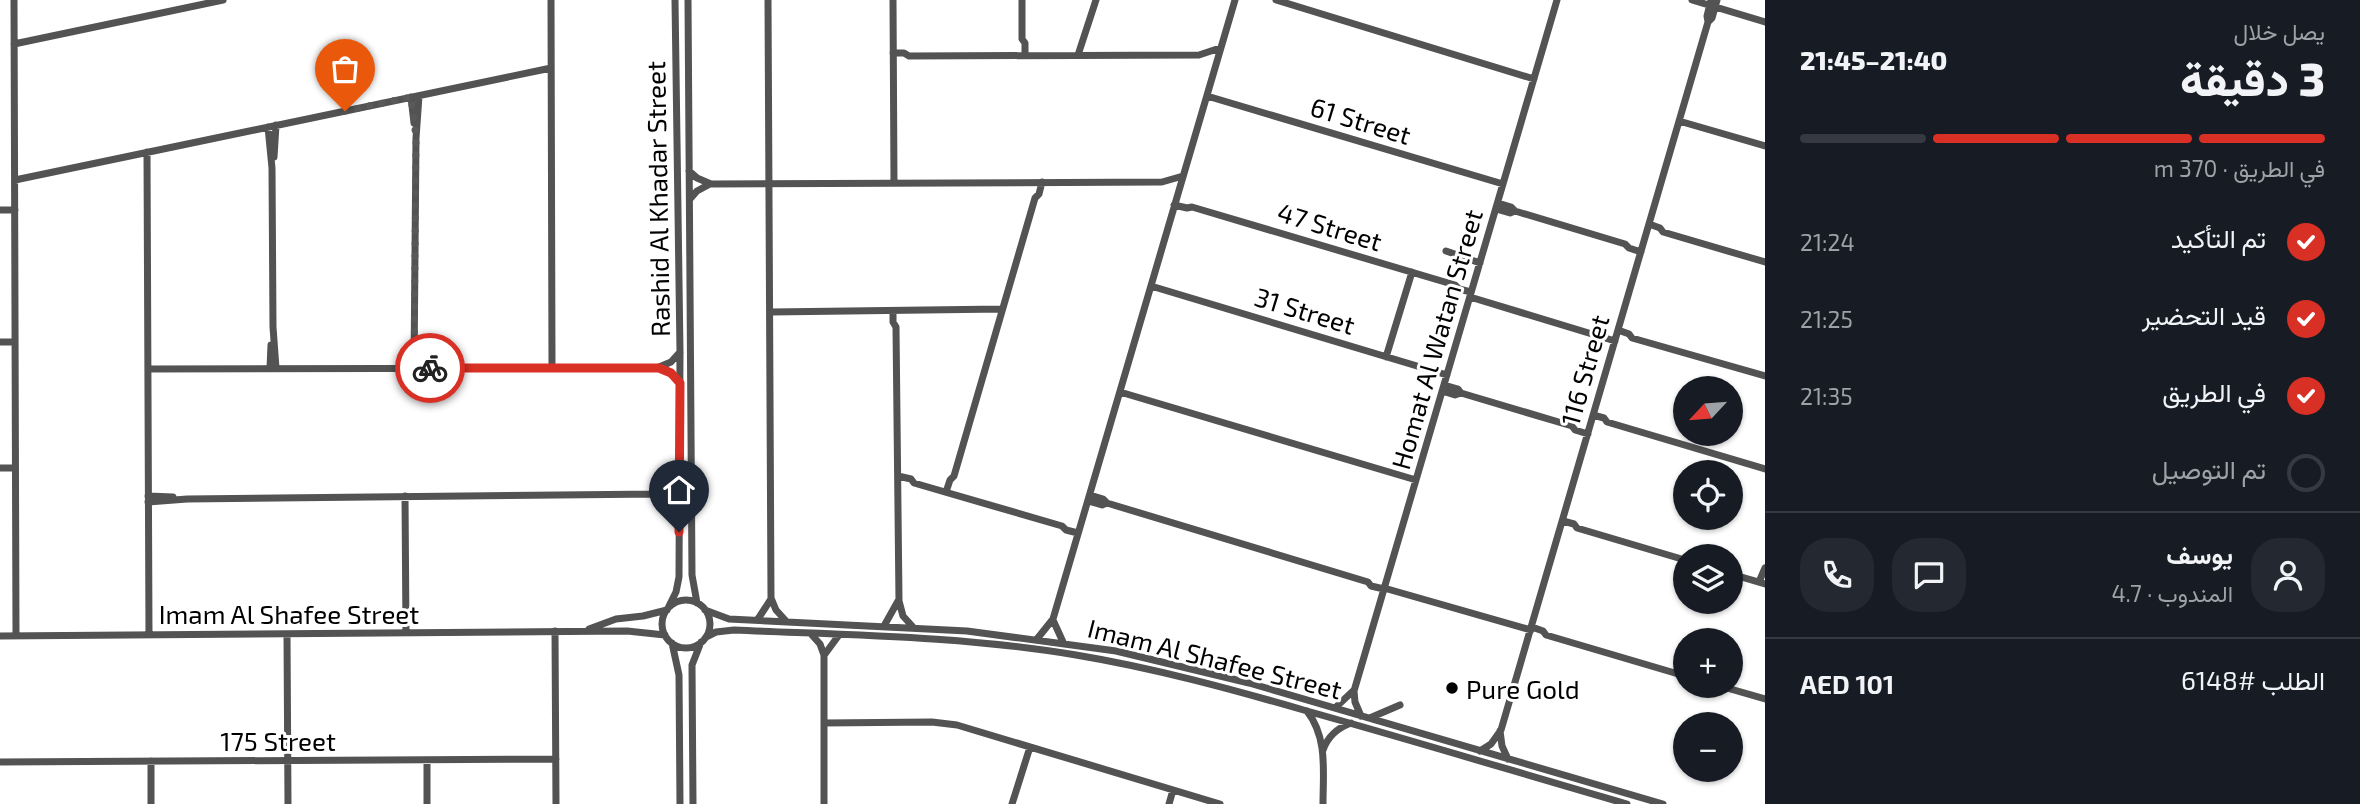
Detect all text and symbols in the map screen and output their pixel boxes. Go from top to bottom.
text: يصل خلال [2234,17,2325,45]
pin [315,39,375,111]
text: 21:40–21:45 [1800,44,1947,75]
icon: bag [326,50,364,88]
text: 3 دقيقة [2180,50,2325,105]
street label: Rashid Al Khadar Street [639,61,675,337]
street label: 61 Street [1307,90,1415,150]
text: في الطريق · 370 m [2154,154,2325,182]
street label: 47 Street [1274,195,1386,257]
street label: Homat Al Watan Street [1384,205,1488,473]
text: تم التأكيد [2171,222,2266,253]
icon: check [2287,223,2325,261]
text: 21:24 [1800,228,1855,256]
street label: 31 Street [1251,280,1359,340]
text: قيد التحضير [2142,299,2266,330]
icon: check [2287,300,2325,338]
text: 21:25 [1800,305,1853,333]
street label: 116 Street [1553,311,1615,429]
courier [395,333,465,403]
icon: bike [411,349,449,387]
north arrow [1673,376,1743,446]
map controls [1673,376,1743,782]
text: في الطريق [2162,376,2266,407]
icon: check [2287,377,2325,415]
text: 21:35 [1800,382,1853,410]
text: تم التوصيل [2152,453,2266,484]
pin [649,460,709,532]
button: locate [1673,460,1743,530]
icon: home [660,471,698,509]
button: phone [1800,538,1874,612]
button: chat [1892,538,1966,612]
text: يوسف [2166,538,2233,569]
button: person [2251,538,2325,612]
button: layers [1673,544,1743,614]
text: المندوب · 4.7 [2111,579,2233,607]
street label: Imam Al Shafee Street [159,598,419,629]
street label: Imam Al Shafee Street [1085,611,1345,705]
button: + [1673,628,1743,698]
text: الطلب #6148 [2181,664,2325,695]
text: AED 101 [1800,668,1894,699]
place label: Pure Gold [1466,673,1580,704]
marker: Pure Gold [1444,680,1460,696]
button: − [1673,712,1743,782]
street label: 175 Street [220,725,336,756]

